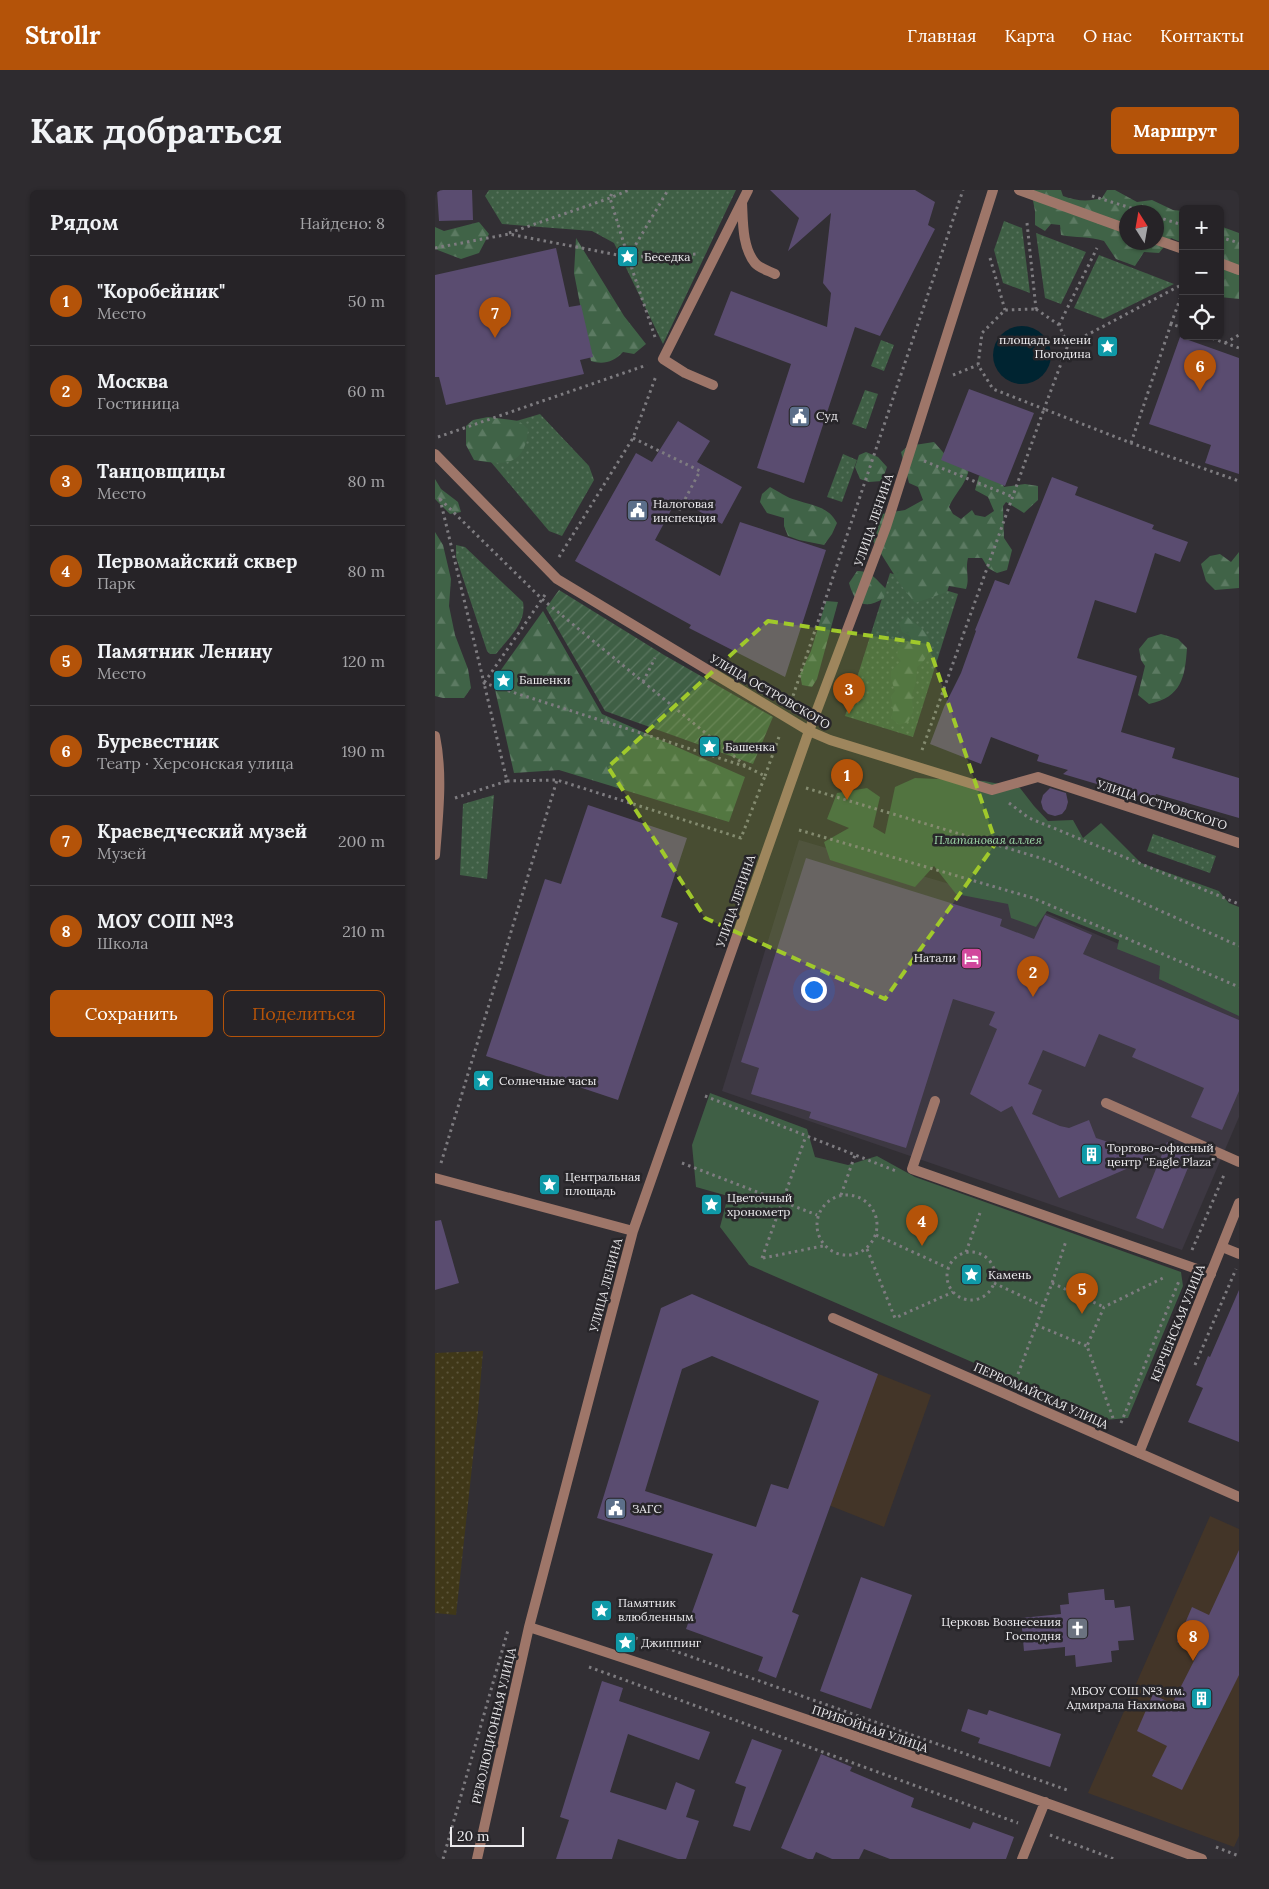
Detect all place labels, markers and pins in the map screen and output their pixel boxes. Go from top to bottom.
place icon: Беседка [616,245,640,269]
place label: Беседка [644,249,690,264]
pin: 7 [479,297,511,338]
place label: площадь имени Погодина [999,332,1091,361]
place icon: площадь имени Погодина [1095,335,1119,359]
pin: 6 [1184,350,1216,391]
public building icon: Суд [788,404,812,428]
place label: Суд [816,408,838,423]
place label: Налоговая инспекция [653,496,716,525]
public building icon: Налоговая инспекция [625,499,649,523]
place icon: Башенки [491,668,515,692]
place label: Башенки [519,672,571,687]
pin: 3 [833,673,865,714]
place icon: Башенка [697,735,721,759]
place label: Башенка [725,739,775,754]
pin: 1 [831,759,863,800]
hotel icon: Натали [960,946,984,970]
place label: Натали [914,950,956,965]
pin: 2 [1017,956,1049,997]
place icon: Солнечные часы [471,1069,495,1093]
place label: Солнечные часы [499,1073,596,1088]
place label: Торгово-офисный центр "Eagle Plaza" [1107,1140,1215,1169]
building icon: Торгово-офисный центр "Eagle Plaza" [1079,1143,1103,1167]
place label: Центральная площадь [565,1169,641,1198]
place icon: Центральная площадь [537,1172,561,1196]
place label: Цветочный хронометр [727,1190,792,1219]
place icon: Цветочный хронометр [699,1193,723,1217]
pin: 4 [906,1205,938,1246]
place icon: Камень [960,1263,984,1287]
place label: Камень [988,1267,1031,1282]
pin: 5 [1066,1273,1098,1314]
public building icon: ЗАГС [604,1497,628,1521]
place label: ЗАГС [632,1501,662,1516]
place label: Памятник влюбленным [618,1595,694,1624]
place icon: Памятник влюбленным [590,1598,614,1622]
place label: Церковь Вознесения Господня [941,1614,1061,1643]
church icon: Церковь Вознесения Господня [1065,1617,1089,1641]
pin: 8 [1177,1620,1209,1661]
place icon: Джиппинг [613,1631,637,1655]
place label: Джиппинг [641,1635,702,1650]
place label: МБОУ СОШ №3 им. Адмирала Нахимова [1066,1683,1185,1712]
building icon: МБОУ СОШ №3 им. Адмирала Нахимова [1189,1686,1213,1710]

